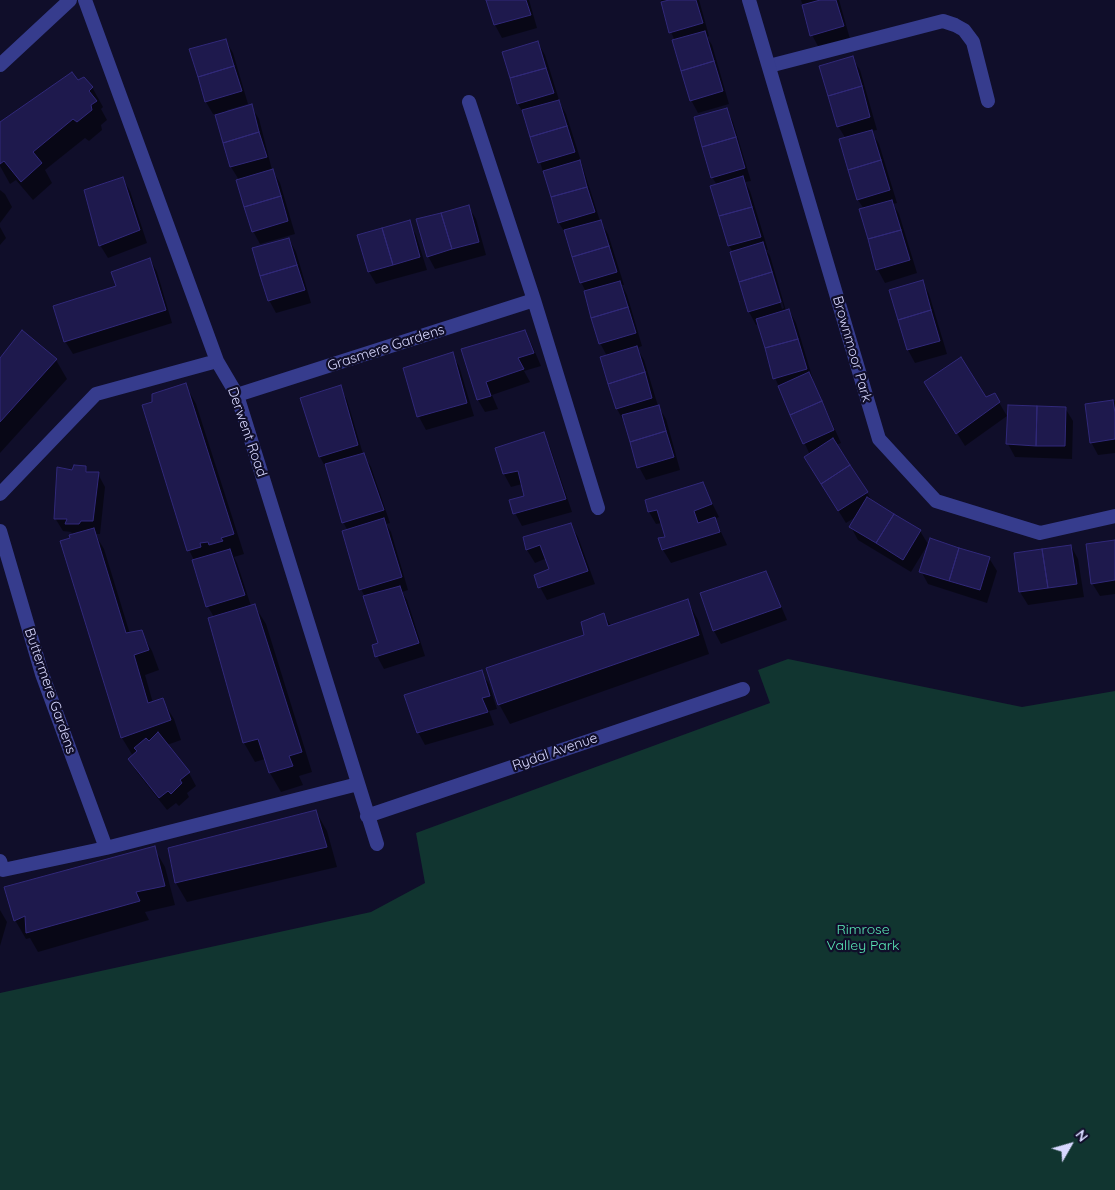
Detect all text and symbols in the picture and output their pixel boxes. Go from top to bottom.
street label: Brownmoor Park [829,294,875,404]
street label: Grasmere Gardens [325,321,447,375]
street label: Derwent Road [224,385,270,479]
street label: Buttermere Gardens [21,626,79,756]
street label: Rydal Avenue [510,730,600,774]
park label: Rimrose Valley Park [826,922,900,954]
north arrow [1045,1120,1095,1170]
text: N [1072,1126,1092,1145]

